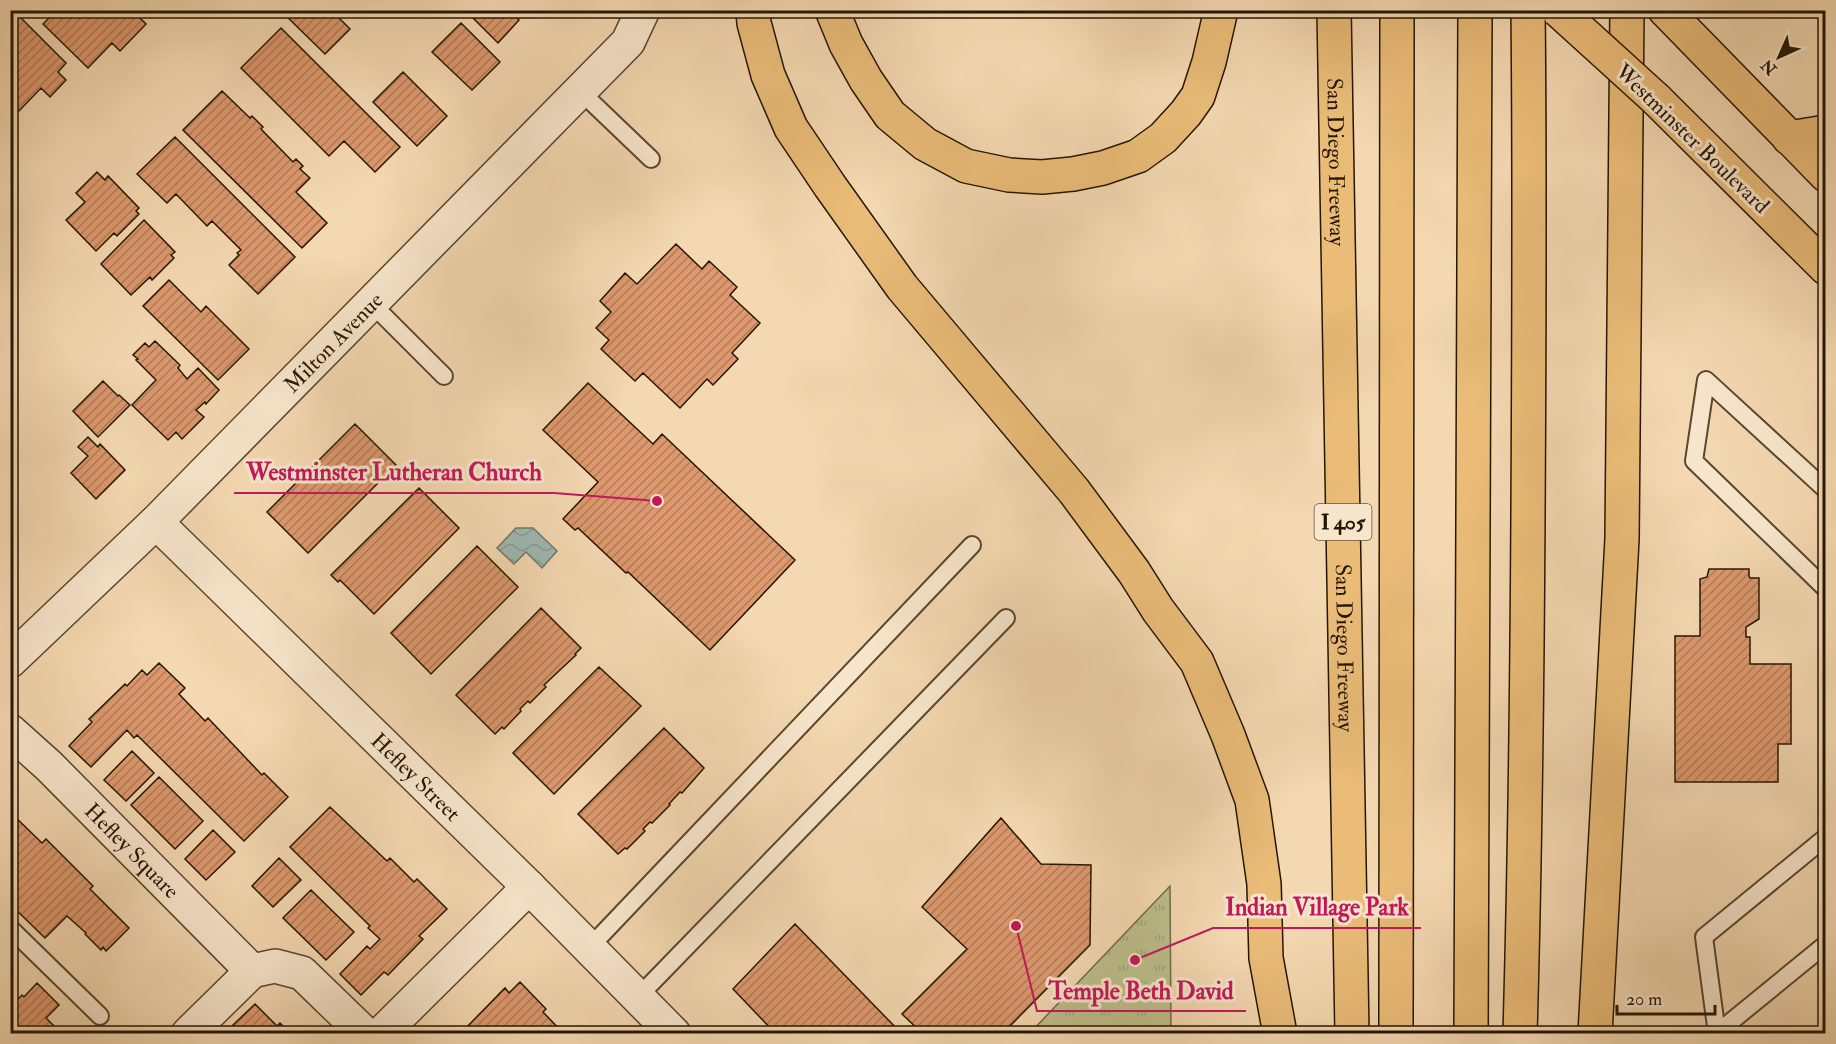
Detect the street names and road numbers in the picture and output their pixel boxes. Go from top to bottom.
street label: Westminster Boulevard [1609,57,1775,220]
street label: San Diego Freeway [1320,78,1351,247]
street label: Milton Avenue [278,287,389,399]
road number: I 405 [1314,504,1372,540]
street label: San Diego Freeway [1329,564,1360,732]
street label: Hefley Street [365,727,466,828]
street label: Hefley Square [78,797,185,905]

